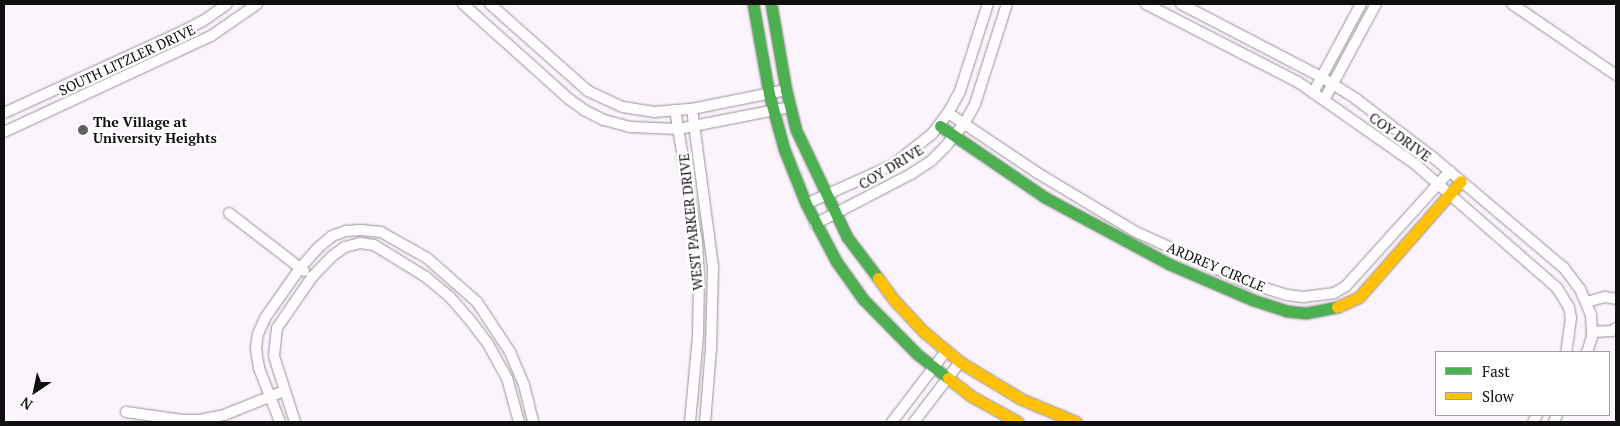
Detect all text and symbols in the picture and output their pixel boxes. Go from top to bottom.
street label: SOUTH LITZLER DRIVE [56,21,198,99]
street label: COY DRIVE [1366,109,1434,165]
place label: The Village at University Heights [93,114,217,146]
marker: The Village at University Heights [77,124,89,136]
street label: COY DRIVE [856,141,926,193]
street label: WEST PARKER DRIVE [675,153,707,291]
street label: ARDREY CIRCLE [1164,239,1268,295]
legend [1435,351,1610,416]
text: Fast [1482,361,1510,381]
north arrow [10,366,60,416]
text: Slow [1482,386,1514,406]
text: N [17,393,36,415]

